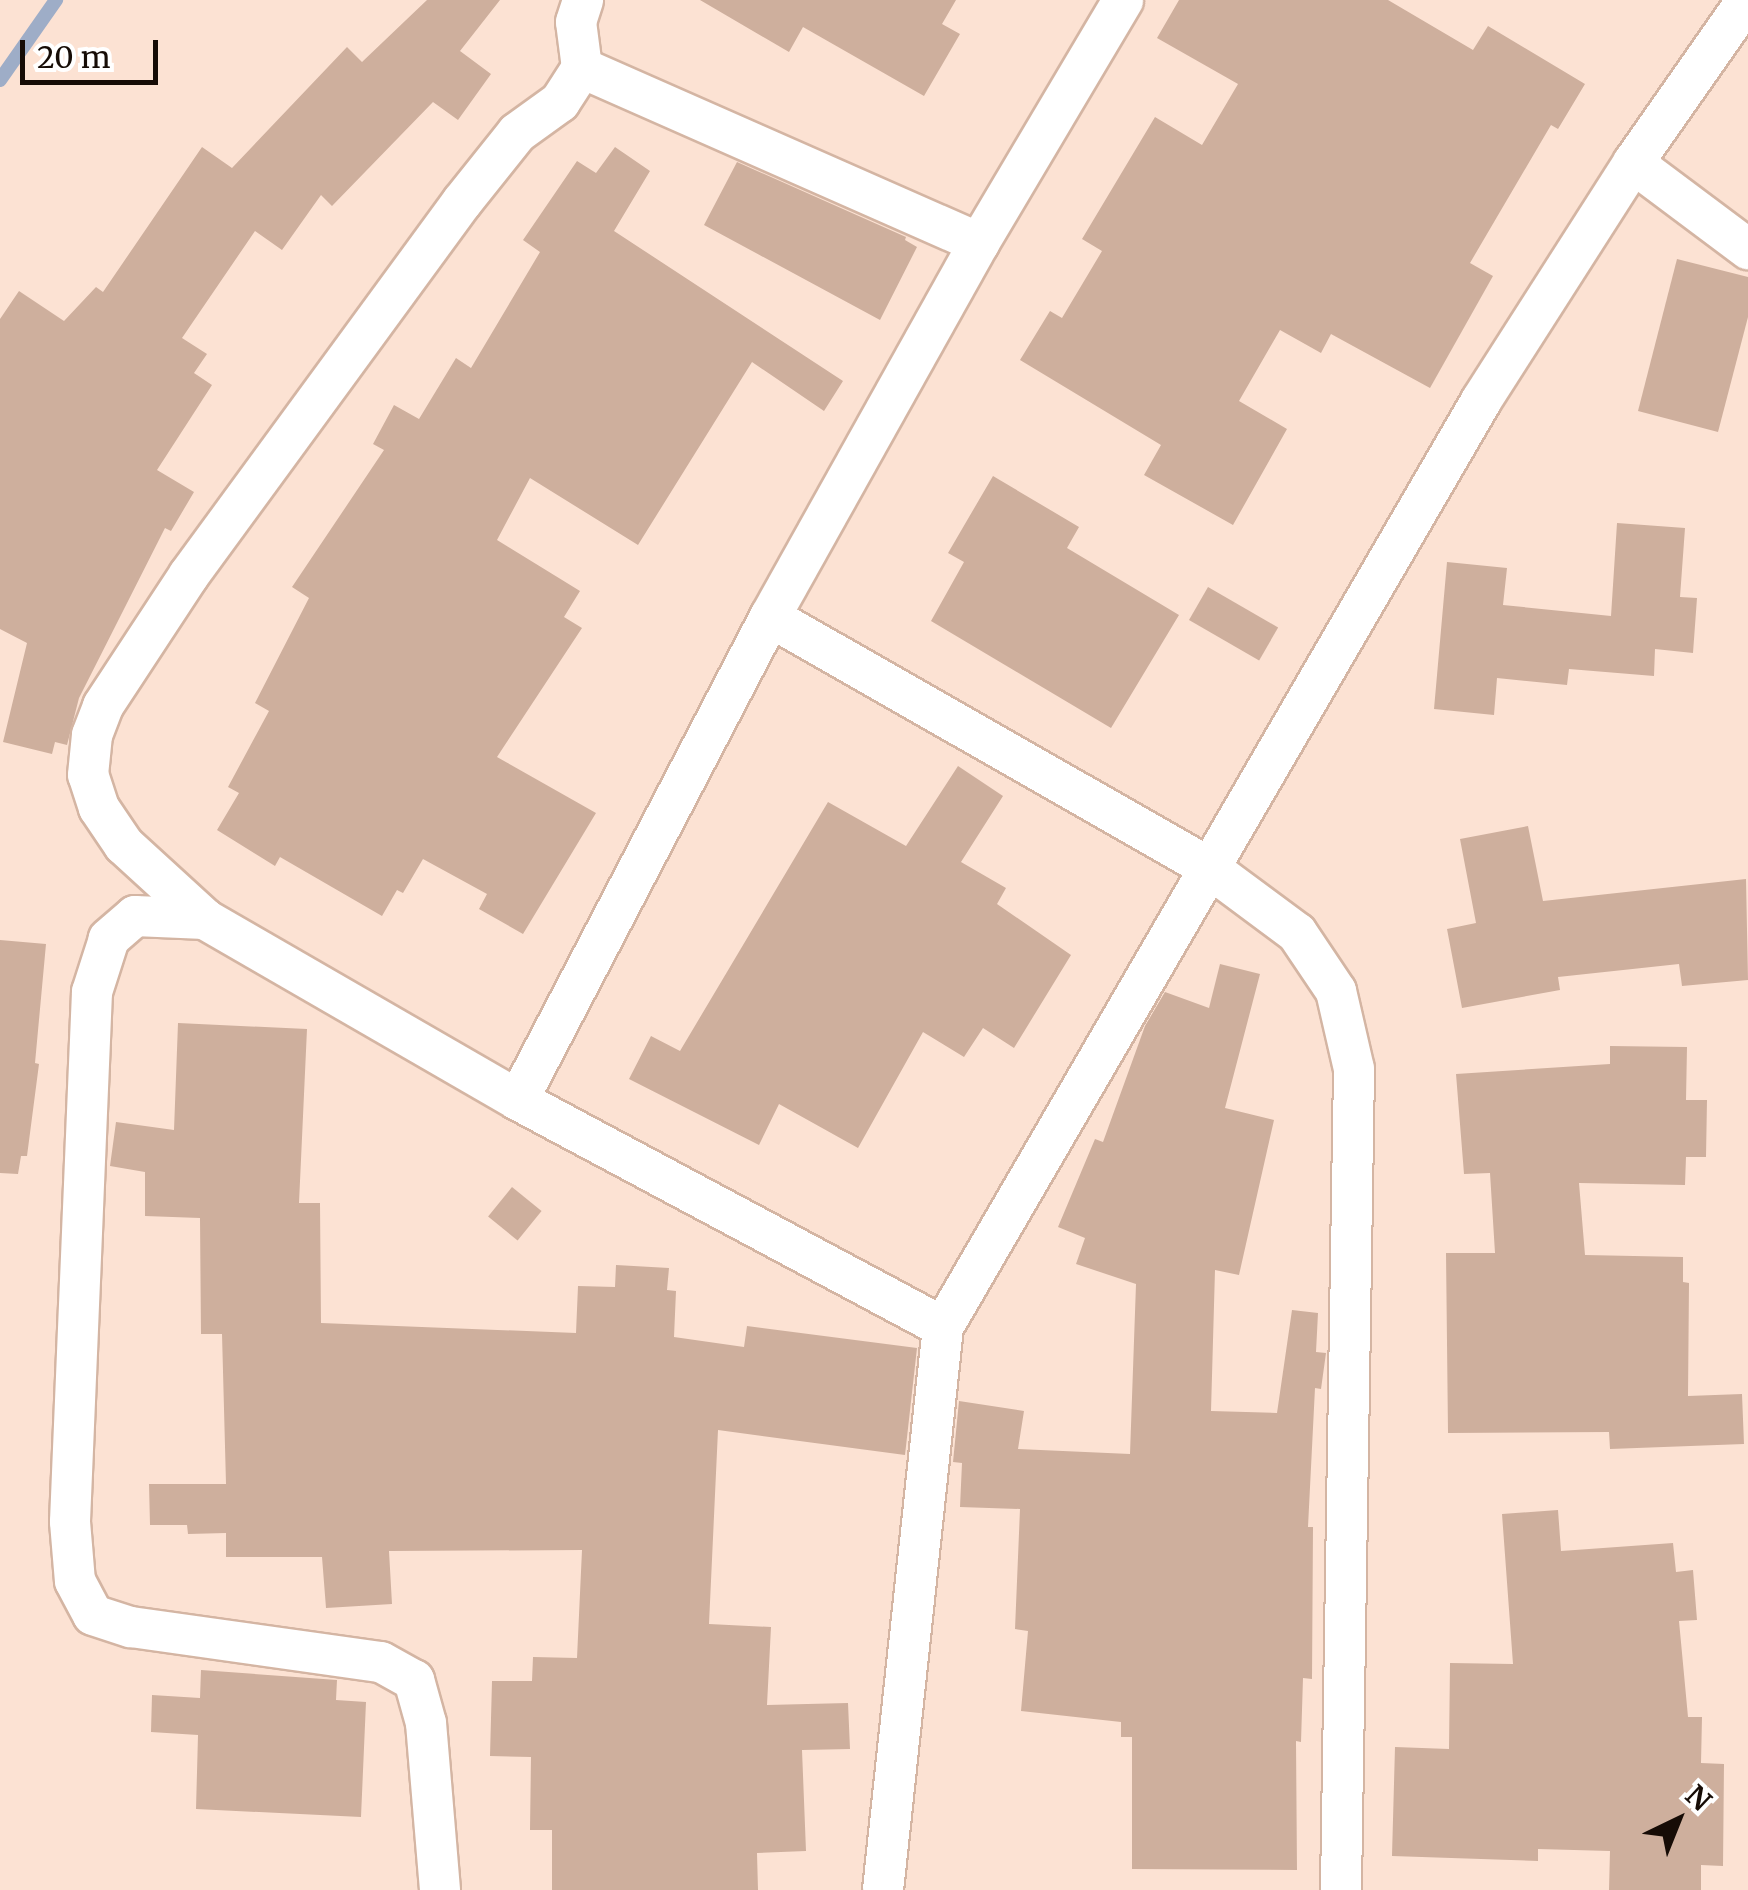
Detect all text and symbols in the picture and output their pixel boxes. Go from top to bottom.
scale bar [25,20,162,82]
text: 20 m [37,38,110,76]
north arrow [1628,1770,1728,1870]
text: N [1678,1777,1719,1819]

